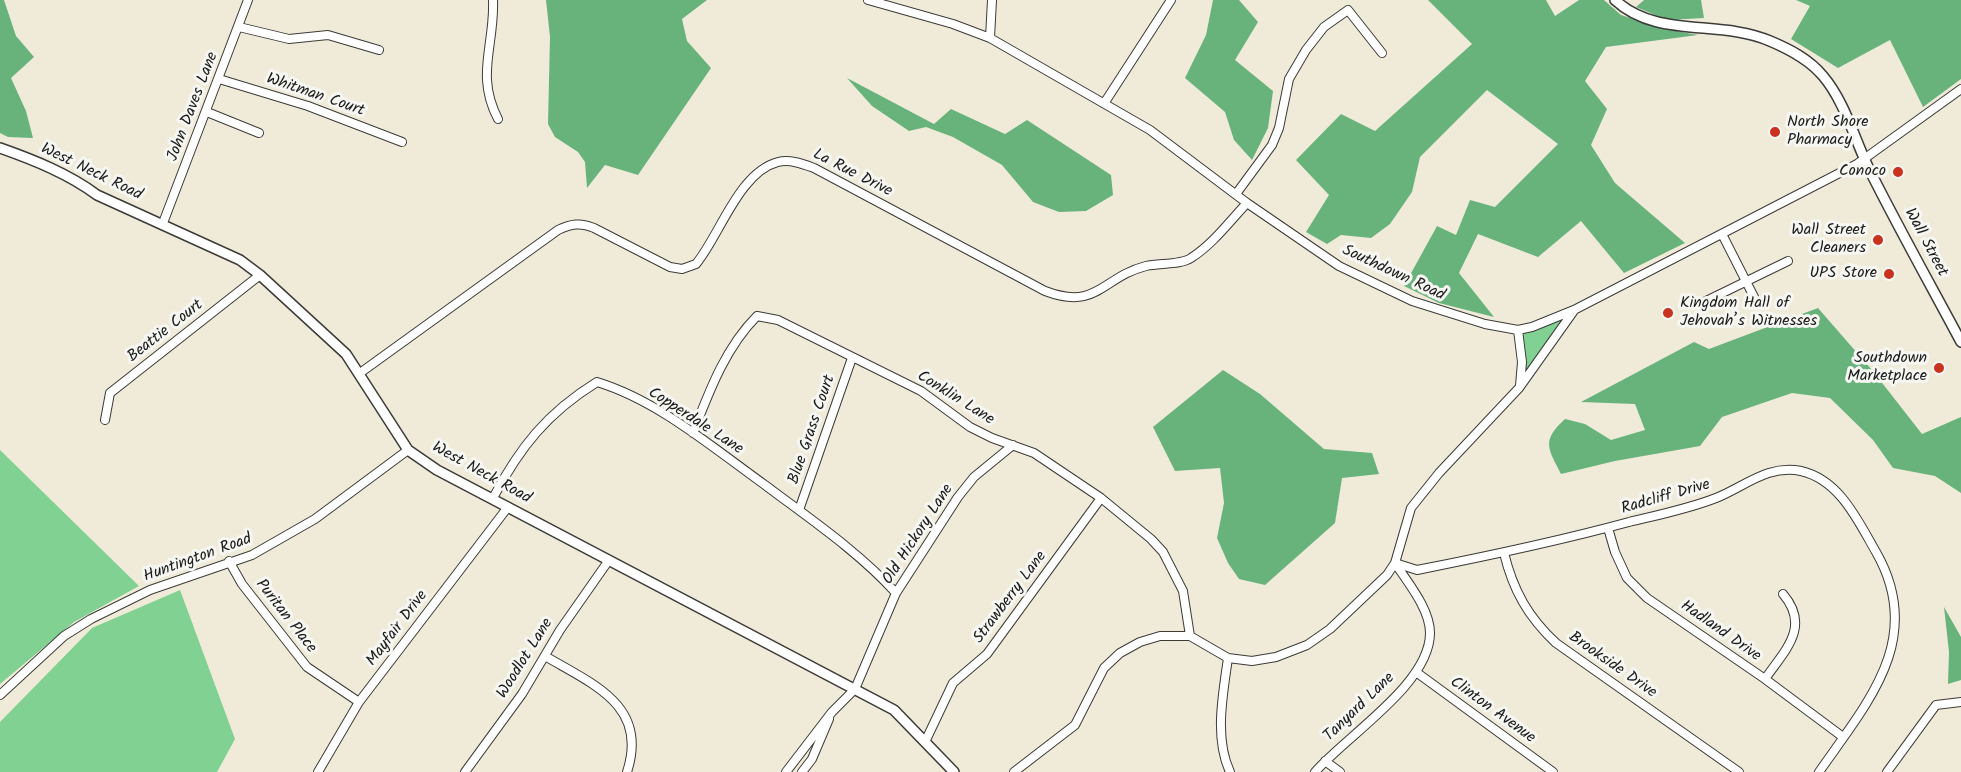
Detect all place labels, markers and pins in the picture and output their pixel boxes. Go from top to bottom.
place label: North Shore Pharmacy [1787,113,1868,151]
marker: North Shore Pharmacy [1768,125,1782,139]
place label: Conoco [1839,162,1886,182]
marker: Conoco [1891,165,1905,179]
place label: Wall Street Cleaners [1791,221,1866,259]
marker: Wall Street Cleaners [1871,233,1885,247]
place label: UPS Store [1809,264,1877,284]
marker: UPS Store [1882,267,1896,281]
place label: Kingdom Hall of Jehovah’s Witnesses [1680,294,1817,332]
marker: Kingdom Hall of Jehovah’s Witnesses [1661,306,1675,320]
place label: Southdown Marketplace [1847,349,1927,387]
marker: Southdown Marketplace [1932,361,1946,375]

